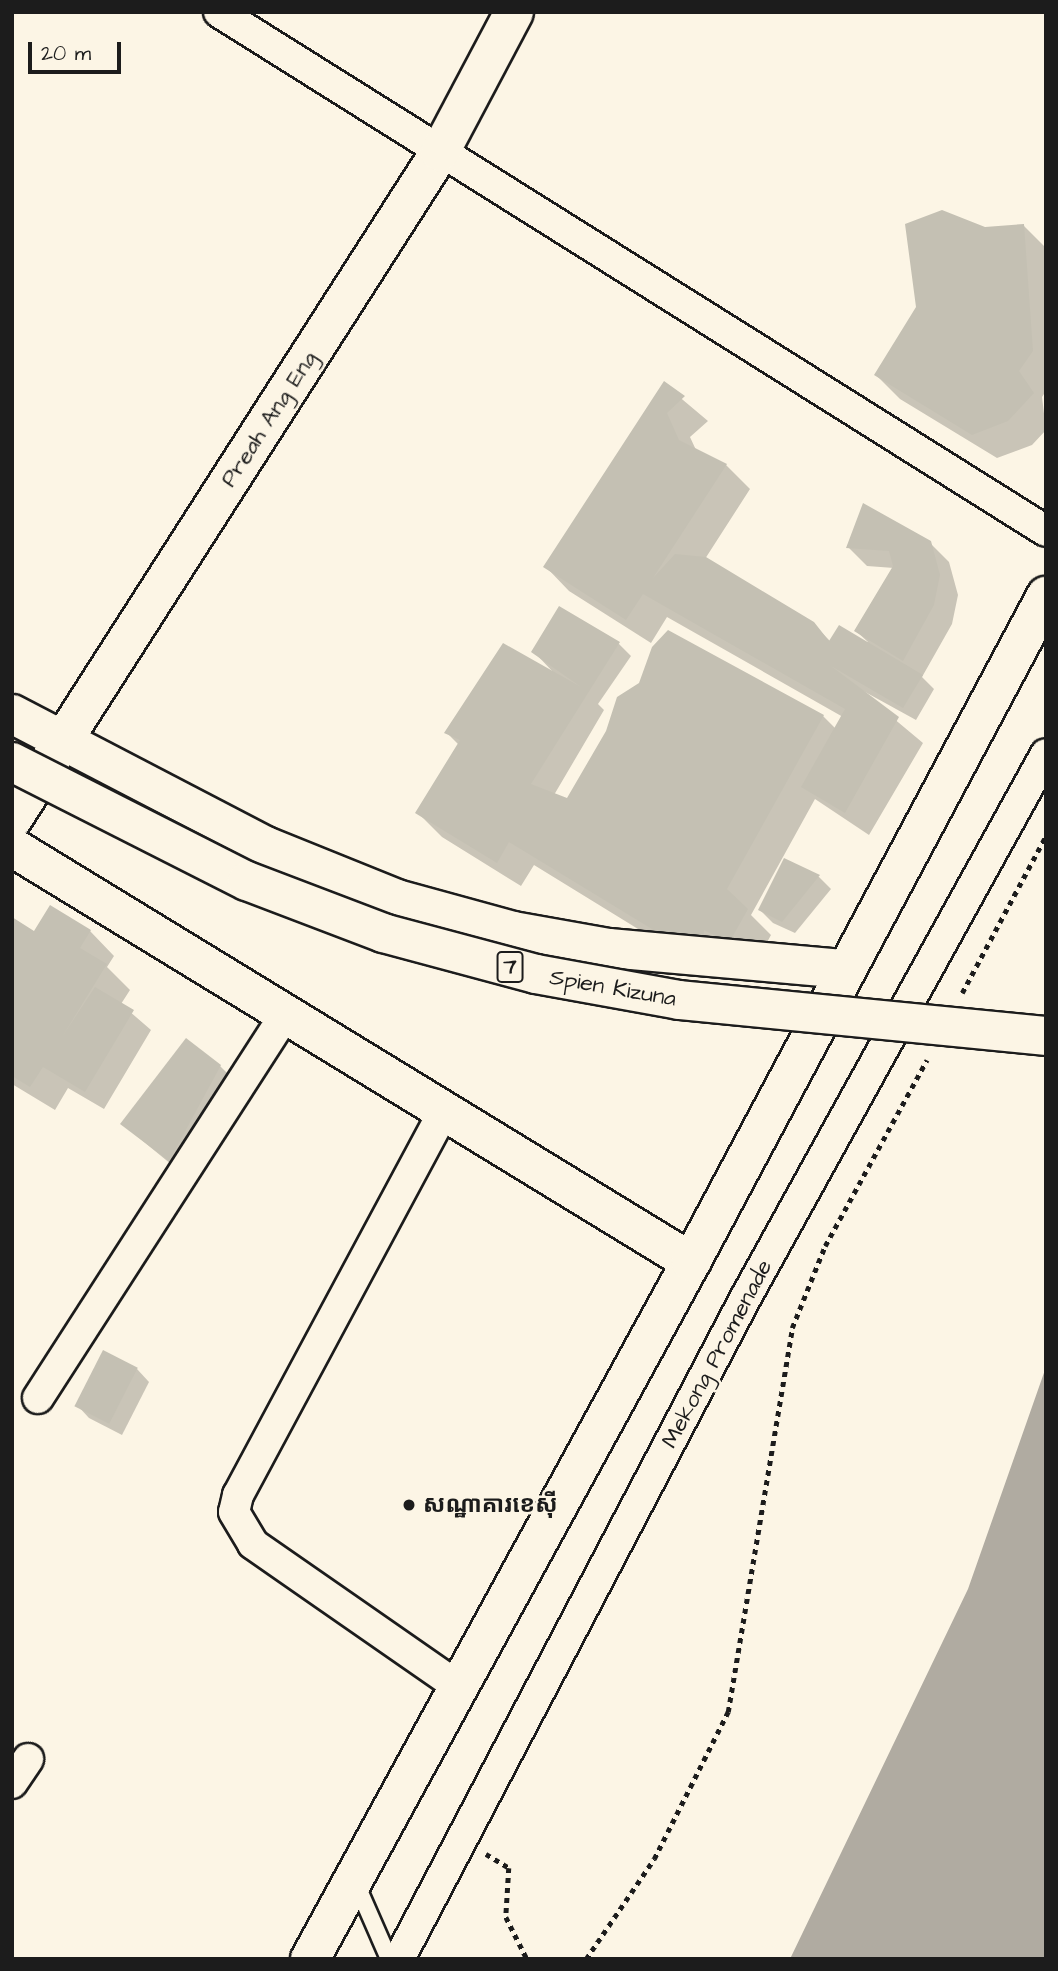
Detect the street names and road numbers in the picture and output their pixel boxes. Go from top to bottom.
street label: Preah Ang Eng [215,346,323,492]
road number: 7 [496,950,524,984]
street label: Spien Kizuna [548,963,678,1013]
street label: Mekong Promenade [656,1255,778,1453]

